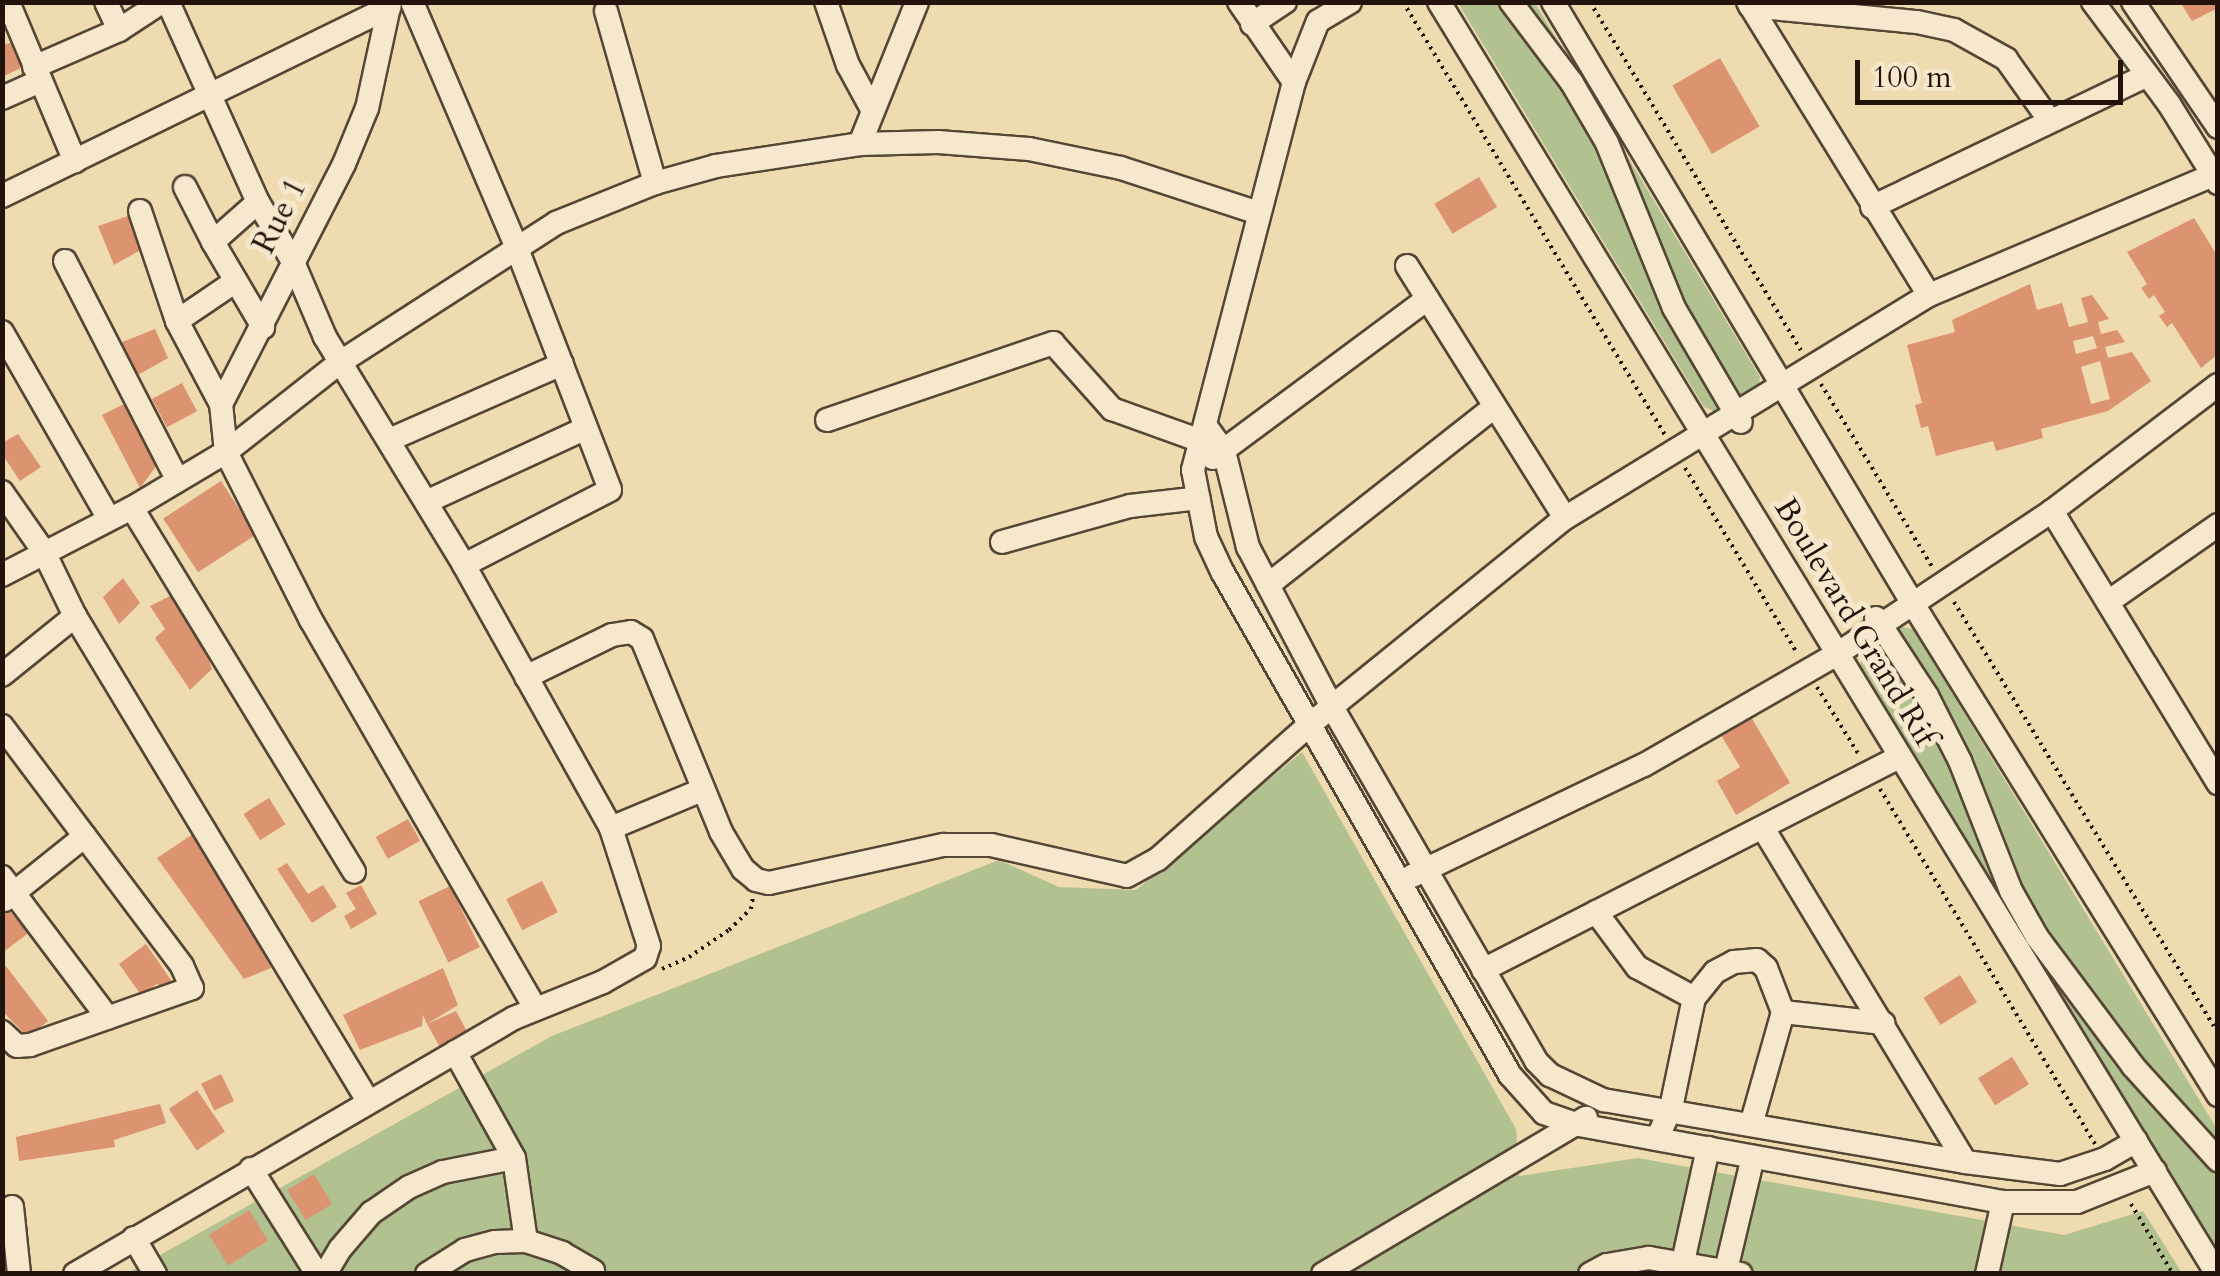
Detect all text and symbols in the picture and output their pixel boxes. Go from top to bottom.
scale bar [1860,40,2128,102]
text: 100 m [1872,57,1952,98]
street label: Rue 1 [245,172,315,260]
street label: Boulevard Grand Rif [1766,491,1944,753]

